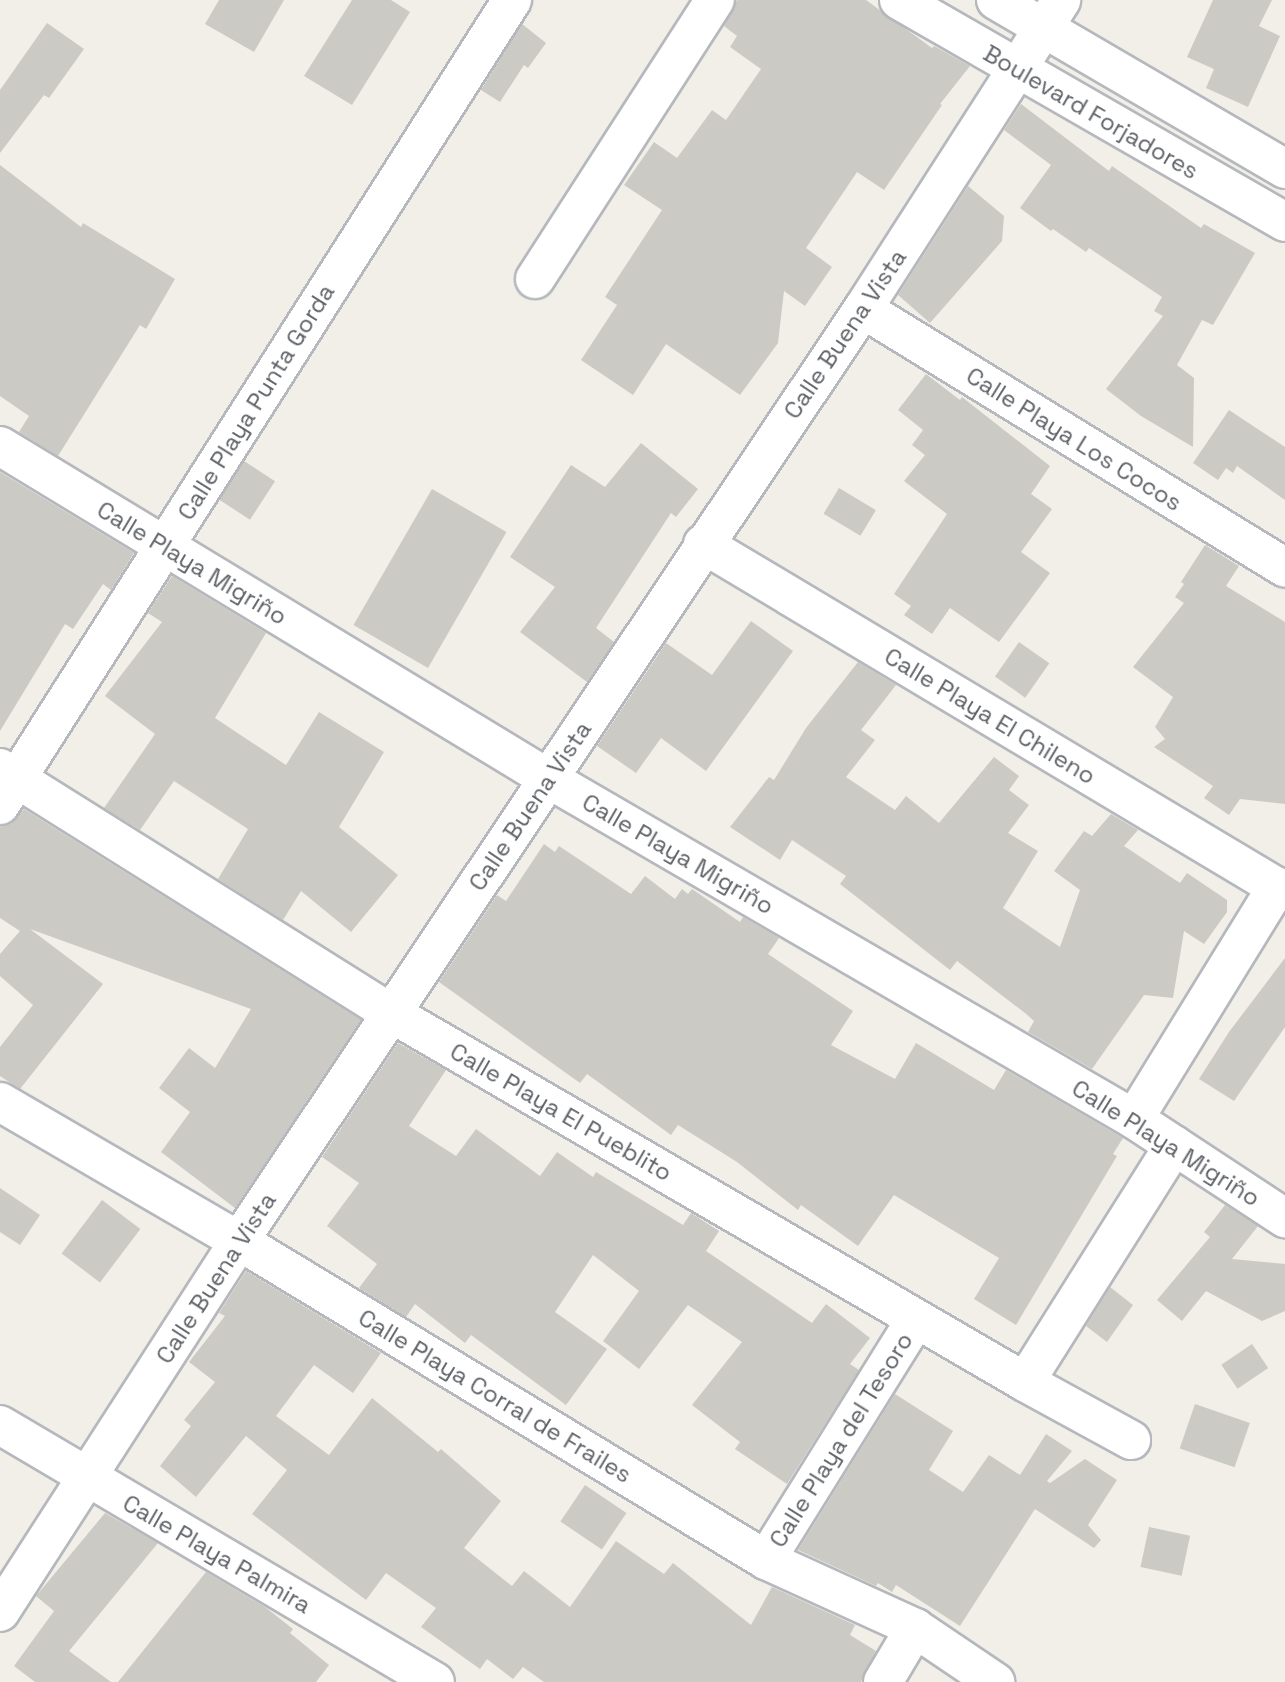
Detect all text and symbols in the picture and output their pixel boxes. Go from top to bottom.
street label: Boulevard Forjadores [978,39,1204,185]
street label: Calle Buena Vista [778,244,912,424]
street label: Calle Playa Punta Gorda [172,279,340,525]
street label: Calle Playa Los Cocos [961,361,1187,517]
street label: Calle Playa Migriño [92,495,292,631]
street label: Calle Playa El Chileno [879,642,1101,790]
street label: Calle Buena Vista [463,716,597,896]
street label: Calle Playa Migriño [577,787,779,921]
street label: Calle Playa El Pueblito [445,1037,677,1187]
street label: Calle Playa Migriño [1067,1073,1265,1213]
street label: Calle Buena Vista [150,1187,282,1369]
street label: Calle Playa Corral de Frailes [353,1303,637,1489]
street label: Calle Playa del Tesoro [763,1327,919,1553]
street label: Calle Playa Palmira [118,1488,316,1620]

